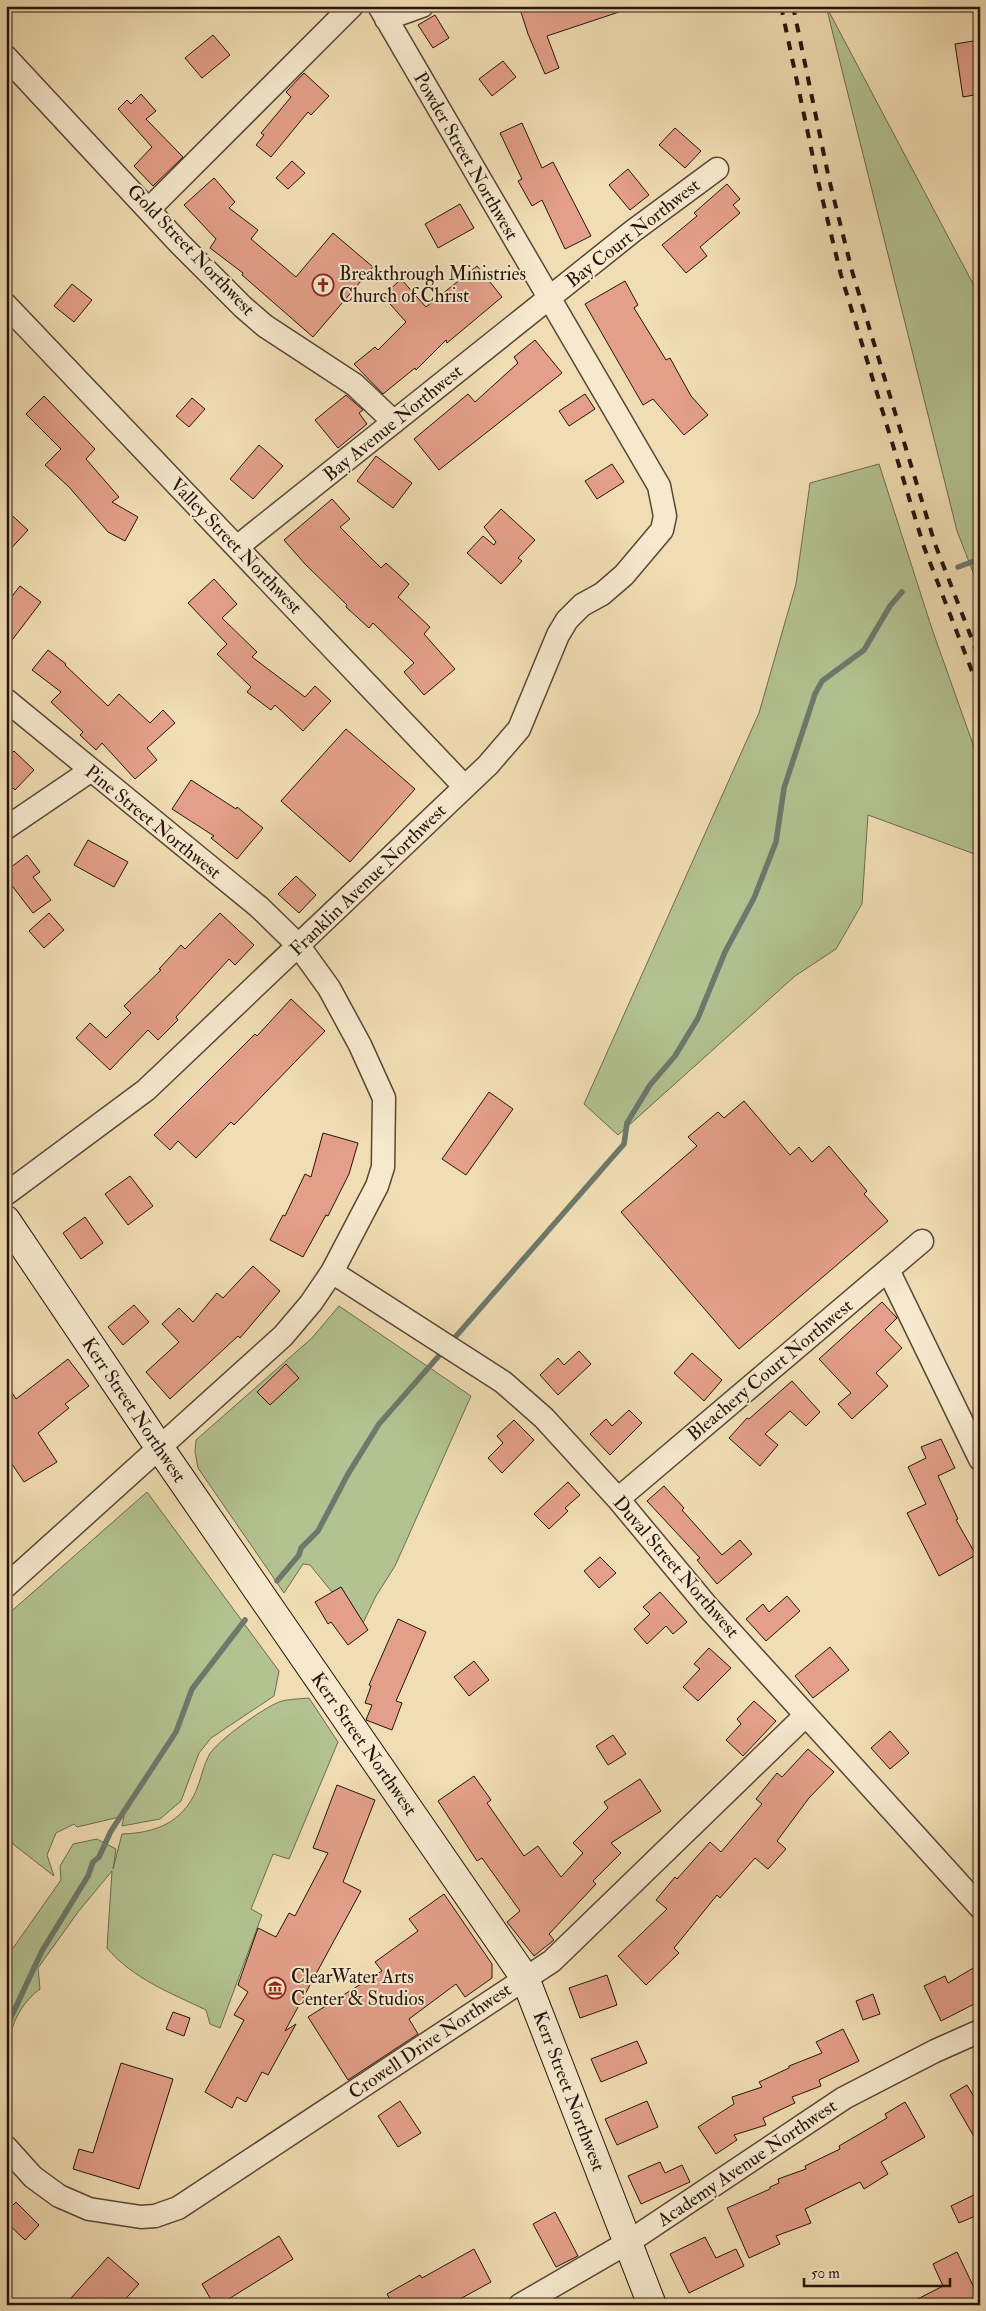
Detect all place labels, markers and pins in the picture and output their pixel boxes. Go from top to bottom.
place label: Breakthrough Ministries Church of Christ [339,262,526,308]
church icon: Breakthrough Ministries Church of Christ [311,273,335,297]
place label: ClearWater Arts Center & Studios [291,1965,424,2011]
museum icon: ClearWater Arts Center & Studios [263,1976,287,2000]

